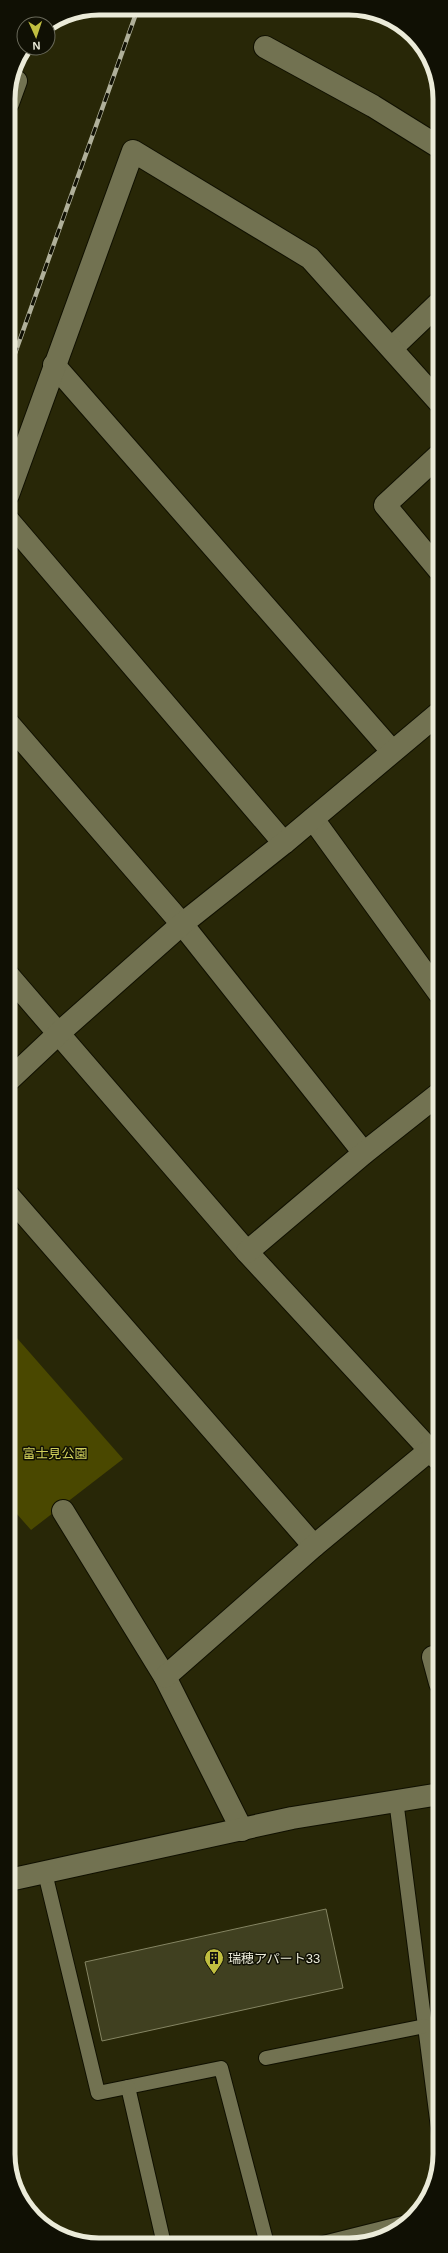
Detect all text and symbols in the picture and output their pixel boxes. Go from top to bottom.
north arrow [16,16,56,56]
text: N [32,40,41,52]
park label: 富士見公園 [22,1446,88,1461]
building icon: 瑞穂アパート33 [203,1947,225,1975]
place label: 瑞穂アパート33 [228,1951,320,1966]

